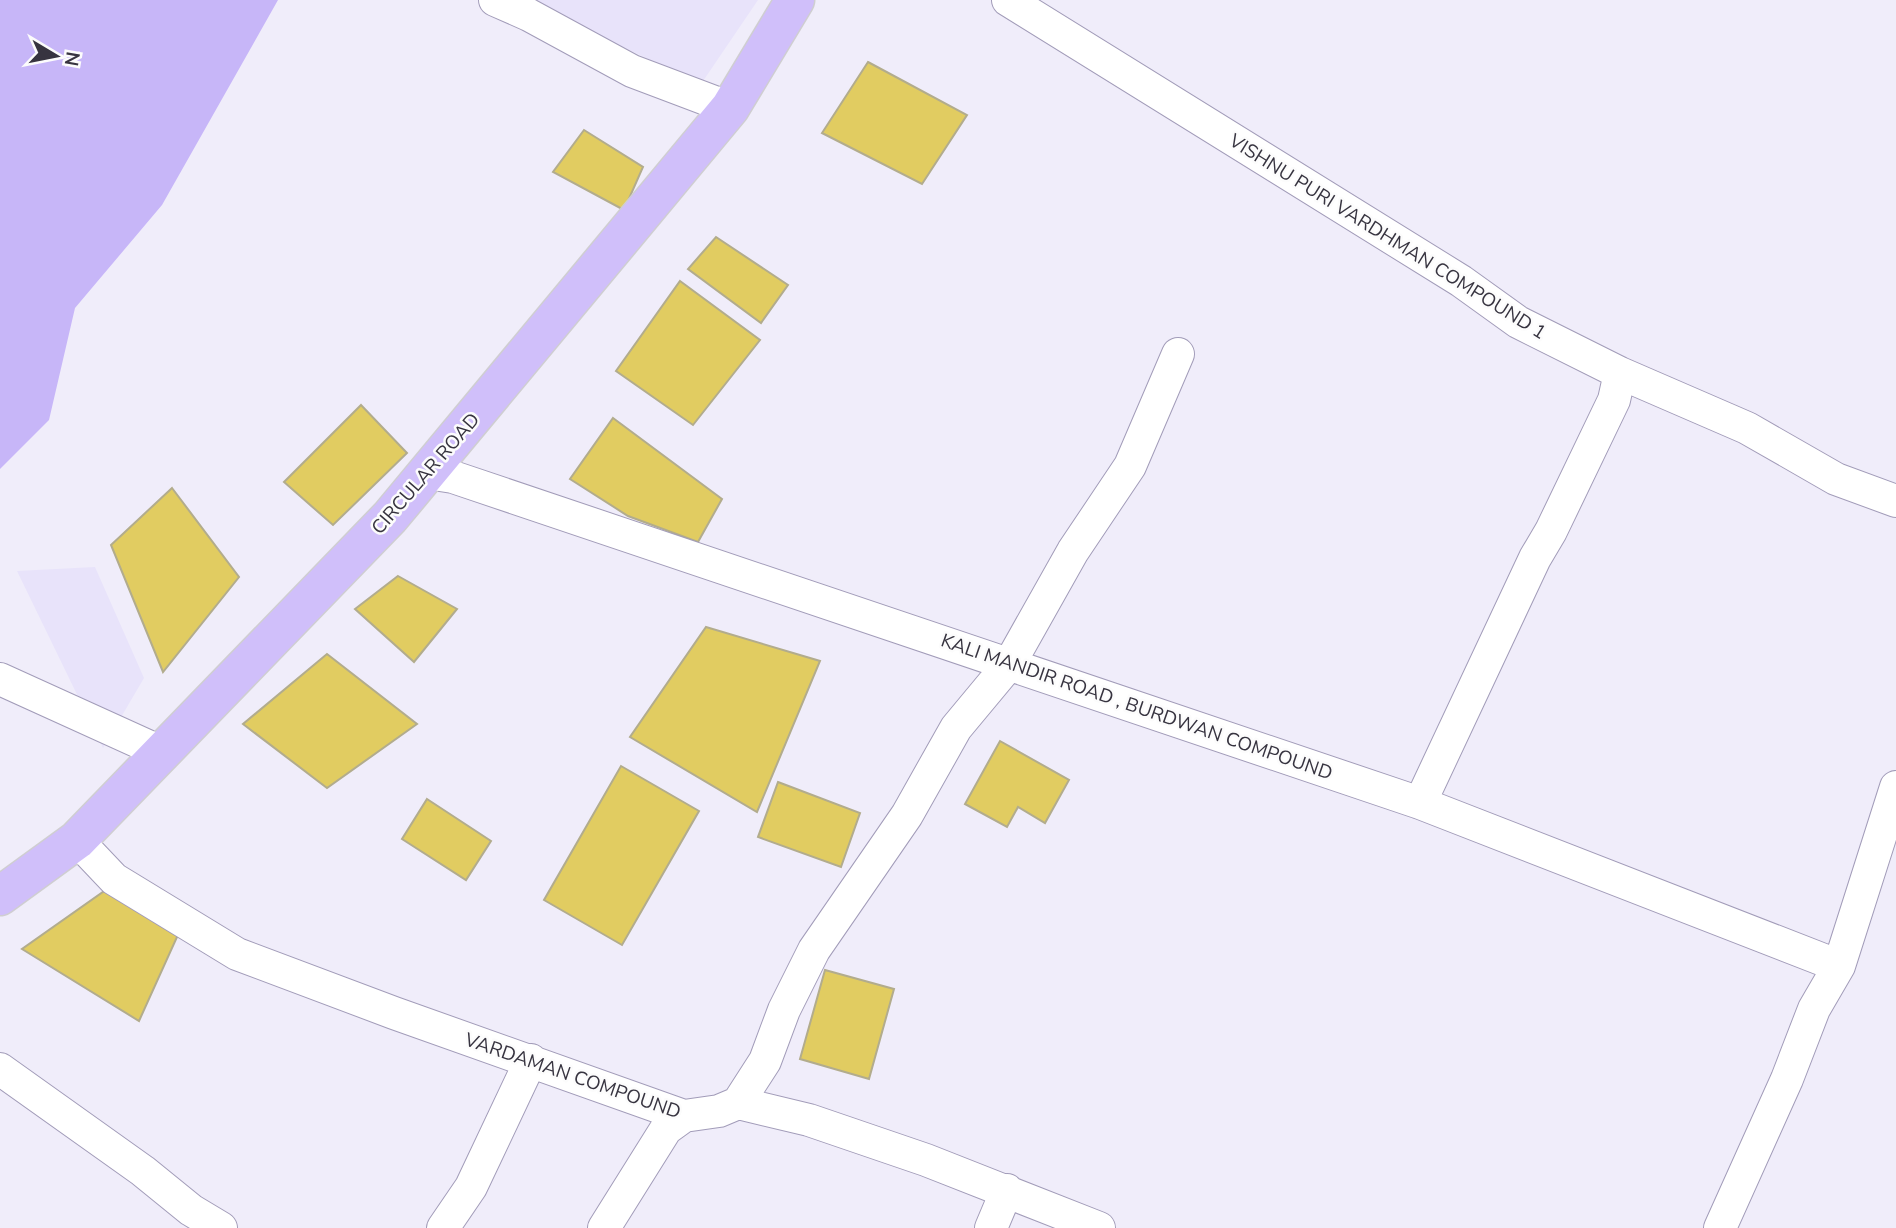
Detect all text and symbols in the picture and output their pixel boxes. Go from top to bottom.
north arrow [21,21,91,91]
text: N [58,50,86,68]
street label: VISHNU PURI VARDHMAN COMPOUND 1 [1223,127,1551,346]
street label: CIRCULAR ROAD [366,407,486,540]
street label: KALI MANDIR ROAD , BURDWAN COMPOUND [937,628,1336,786]
street label: VARDAMAN COMPOUND [460,1026,684,1125]

